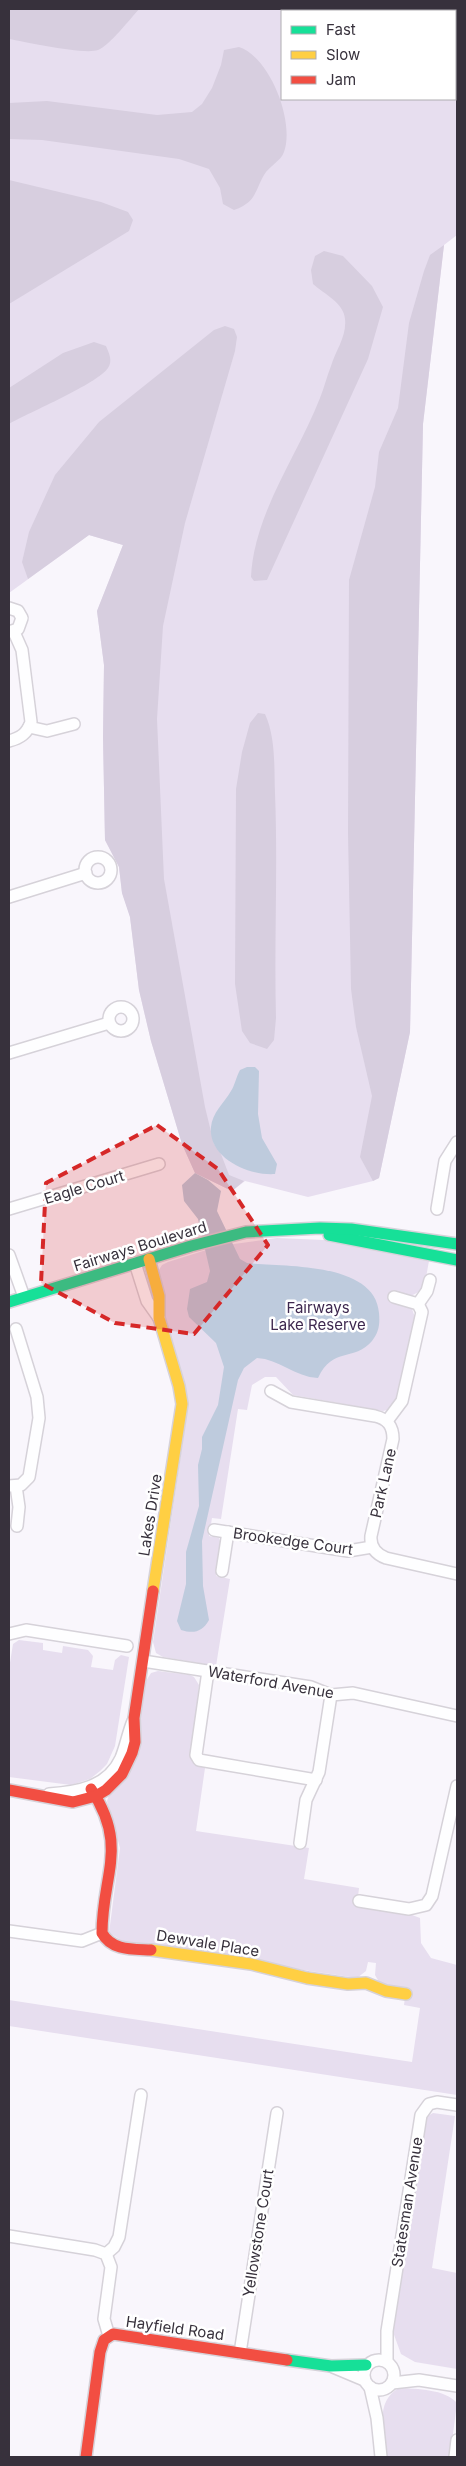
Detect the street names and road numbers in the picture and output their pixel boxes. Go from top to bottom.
street label: Eagle Court [42,1166,126,1208]
street label: Fairways Boulevard [71,1217,209,1275]
street label: Park Lane [366,1446,400,1520]
street label: Lakes Drive [134,1473,166,1557]
street label: Brookedge Court [232,1523,354,1559]
street label: Waterford Avenue [207,1662,335,1702]
street label: Dewvale Place [155,1925,261,1961]
street label: Statesman Avenue [387,2135,427,2269]
street label: Yellowstone Court [239,2168,277,2298]
street label: Hayfield Road [125,2312,225,2344]

